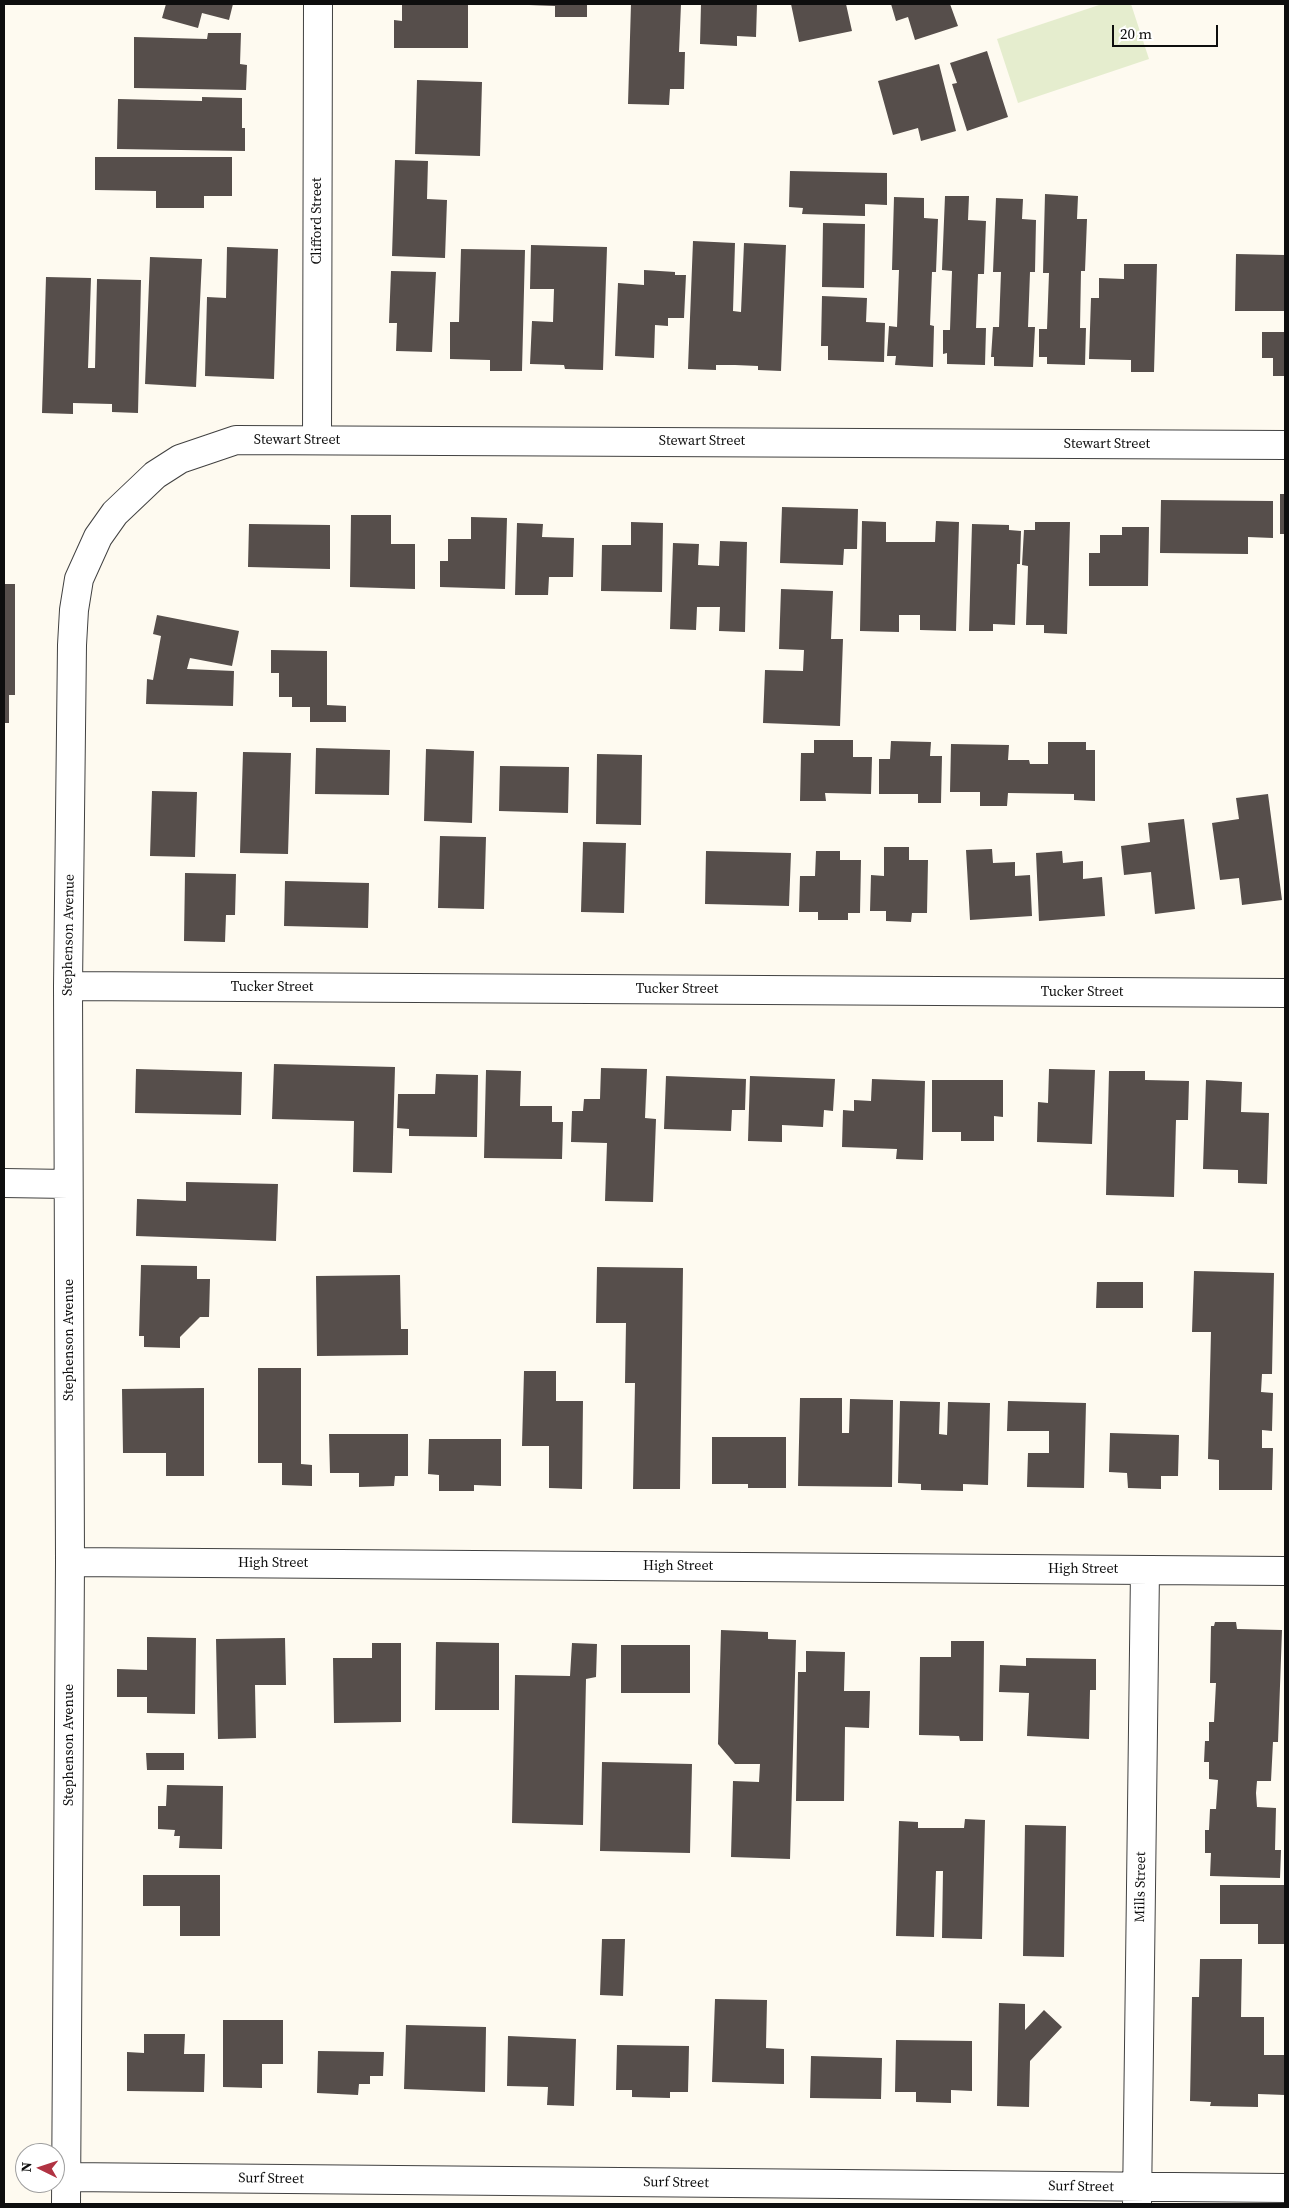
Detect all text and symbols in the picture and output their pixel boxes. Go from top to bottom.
scale bar [1114,15,1220,47]
text: 20 m [1120,23,1152,44]
street label: Clifford Street [309,177,325,265]
street label: Stewart Street [254,432,340,448]
street label: Stewart Street [659,433,745,449]
street label: Stewart Street [1064,436,1150,452]
street label: Stephenson Avenue [60,874,78,996]
street label: Tucker Street [231,979,313,995]
street label: Tucker Street [636,981,718,997]
street label: Tucker Street [1041,984,1123,1000]
street label: Stephenson Avenue [61,1279,77,1401]
street label: High Street [238,1555,308,1571]
street label: High Street [643,1558,713,1574]
street label: High Street [1048,1561,1118,1577]
street label: Stephenson Avenue [61,1684,77,1806]
street label: Mills Street [1132,1852,1150,1922]
north arrow [15,2143,65,2193]
text: N [16,2161,36,2173]
street label: Surf Street [238,2170,304,2188]
street label: Surf Street [643,2174,709,2192]
street label: Surf Street [1048,2178,1114,2196]

